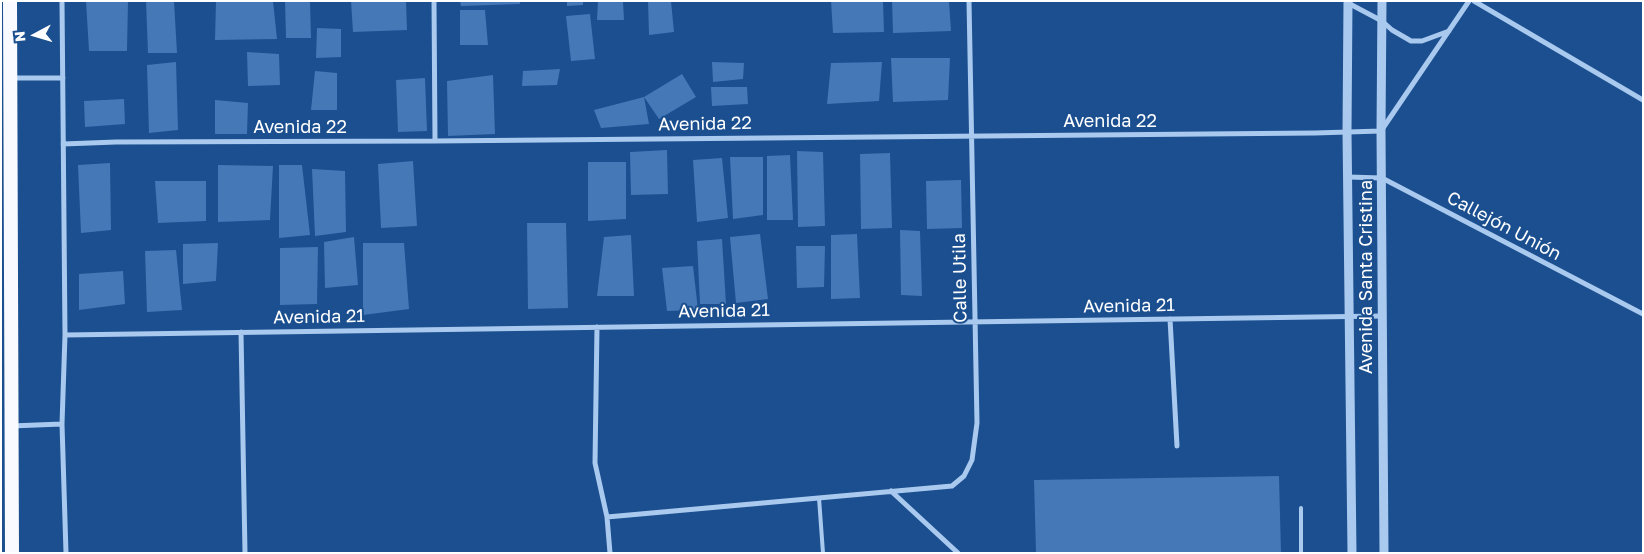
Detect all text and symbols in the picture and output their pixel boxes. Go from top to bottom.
north arrow [10,10,60,60]
text: N [11,30,29,43]
street label: Avenida 22 [1063,110,1157,132]
street label: Avenida 22 [658,112,752,136]
street label: Avenida 22 [253,116,347,138]
street label: Avenida Santa Cristina [1355,180,1377,374]
street label: Callejón Unión [1443,187,1565,265]
street label: Calle Utila [948,233,972,323]
street label: Avenida 21 [1083,294,1175,318]
street label: Avenida 21 [678,299,770,323]
street label: Avenida 21 [273,305,365,329]

